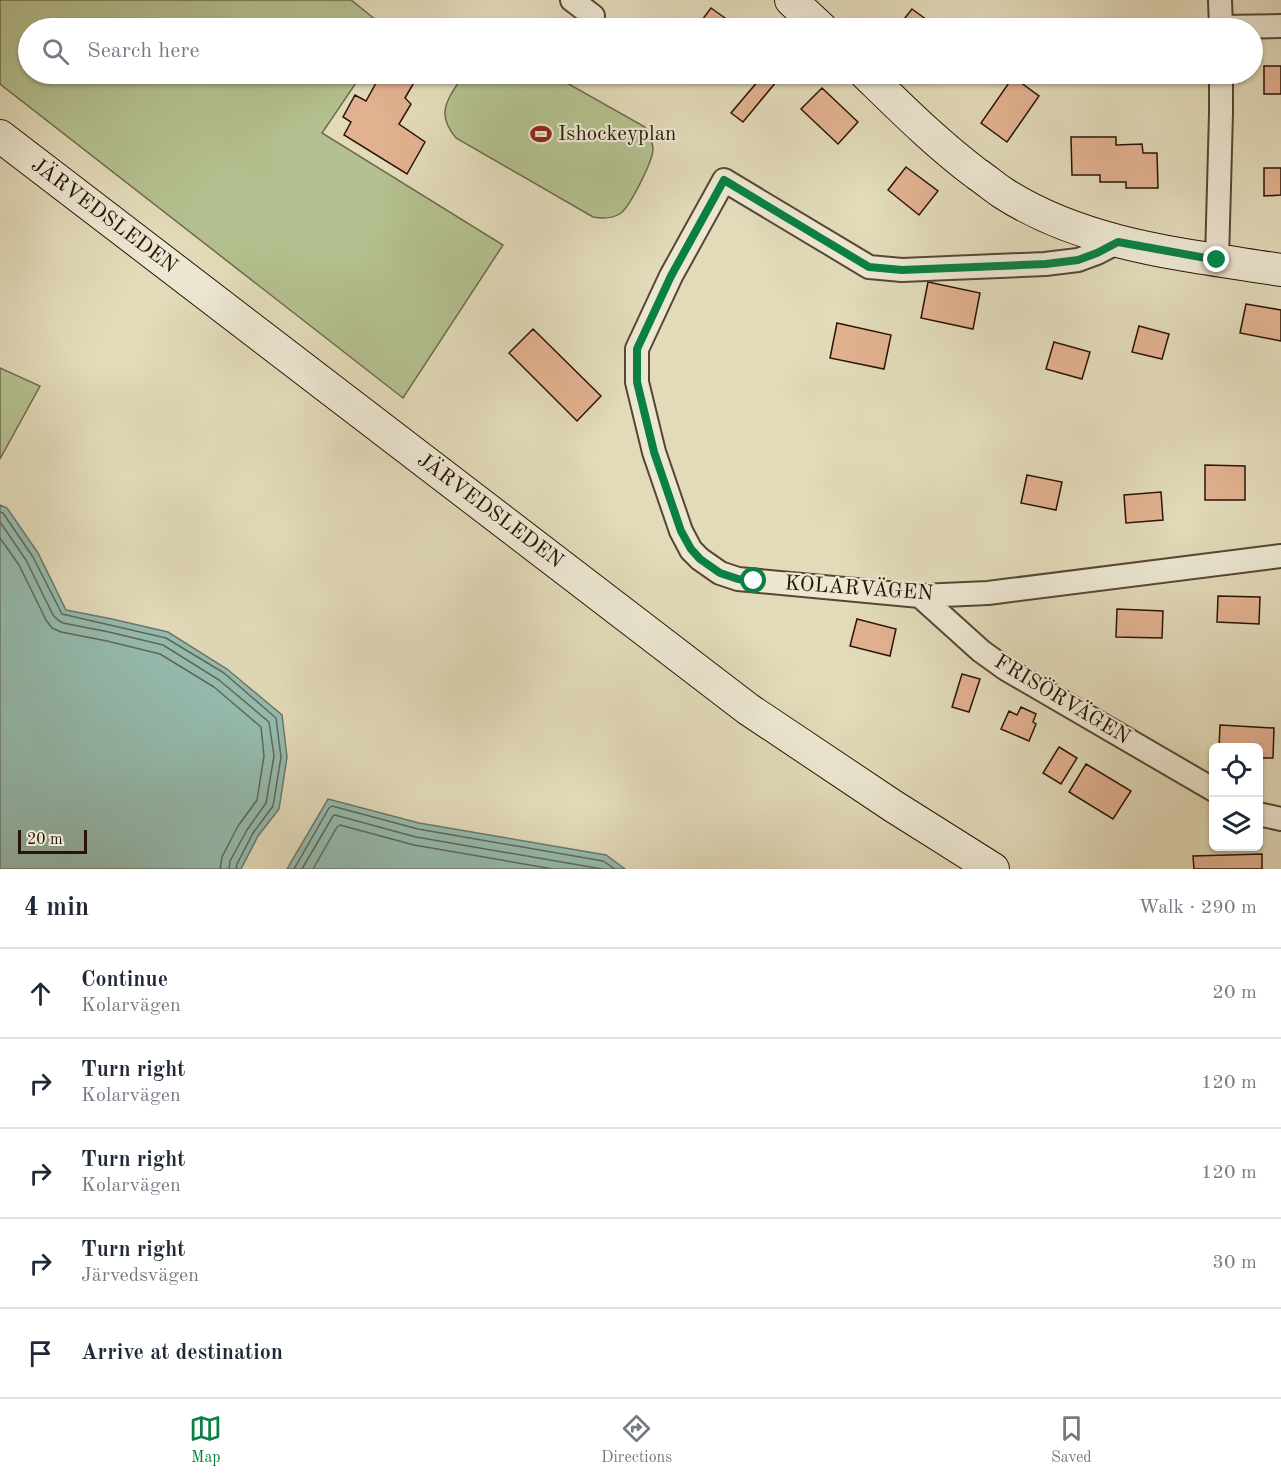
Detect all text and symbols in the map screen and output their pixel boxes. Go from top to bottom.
search box [18,18,1263,84]
icon: search [39,35,72,68]
text: Search here [87,40,200,62]
sports icon: Ishockeyplan [529,122,553,146]
place label: Ishockeyplan [558,124,676,145]
street label: JÄRVEDSLEDEN [27,151,183,278]
route end [1203,246,1229,272]
street label: JÄRVEDSLEDEN [413,446,569,573]
route start [740,567,766,593]
street label: KOLARVÄGEN [784,569,934,605]
street label: FRISÖRVÄGEN [990,648,1136,749]
map controls [1209,743,1263,851]
button: locate [1209,743,1263,797]
button: layers [1209,797,1263,851]
scale bar [18,827,87,854]
text: 20 m [27,832,63,848]
text: 4 min [24,895,89,921]
text: Walk · 290 m [1138,898,1257,918]
text: Continue [81,969,168,991]
icon: ahead [24,977,57,1010]
text: 20 m [1212,983,1257,1003]
text: Kolarvägen [81,996,181,1016]
text: Turn right [81,1059,185,1081]
icon: right [24,1067,57,1100]
text: 120 m [1201,1073,1257,1093]
text: Kolarvägen [81,1086,181,1106]
text: Turn right [81,1149,185,1171]
icon: right [24,1157,57,1190]
text: 120 m [1201,1163,1257,1183]
text: Kolarvägen [81,1176,181,1196]
text: Turn right [81,1239,185,1261]
icon: right [24,1247,57,1280]
text: 30 m [1212,1253,1257,1273]
text: Järvedsvägen [81,1266,199,1286]
icon: arrive [24,1337,57,1370]
text: Arrive at destination [81,1342,283,1364]
tab: Map [189,1412,222,1468]
tab: Directions [601,1412,672,1468]
tab: Saved [1051,1412,1092,1468]

